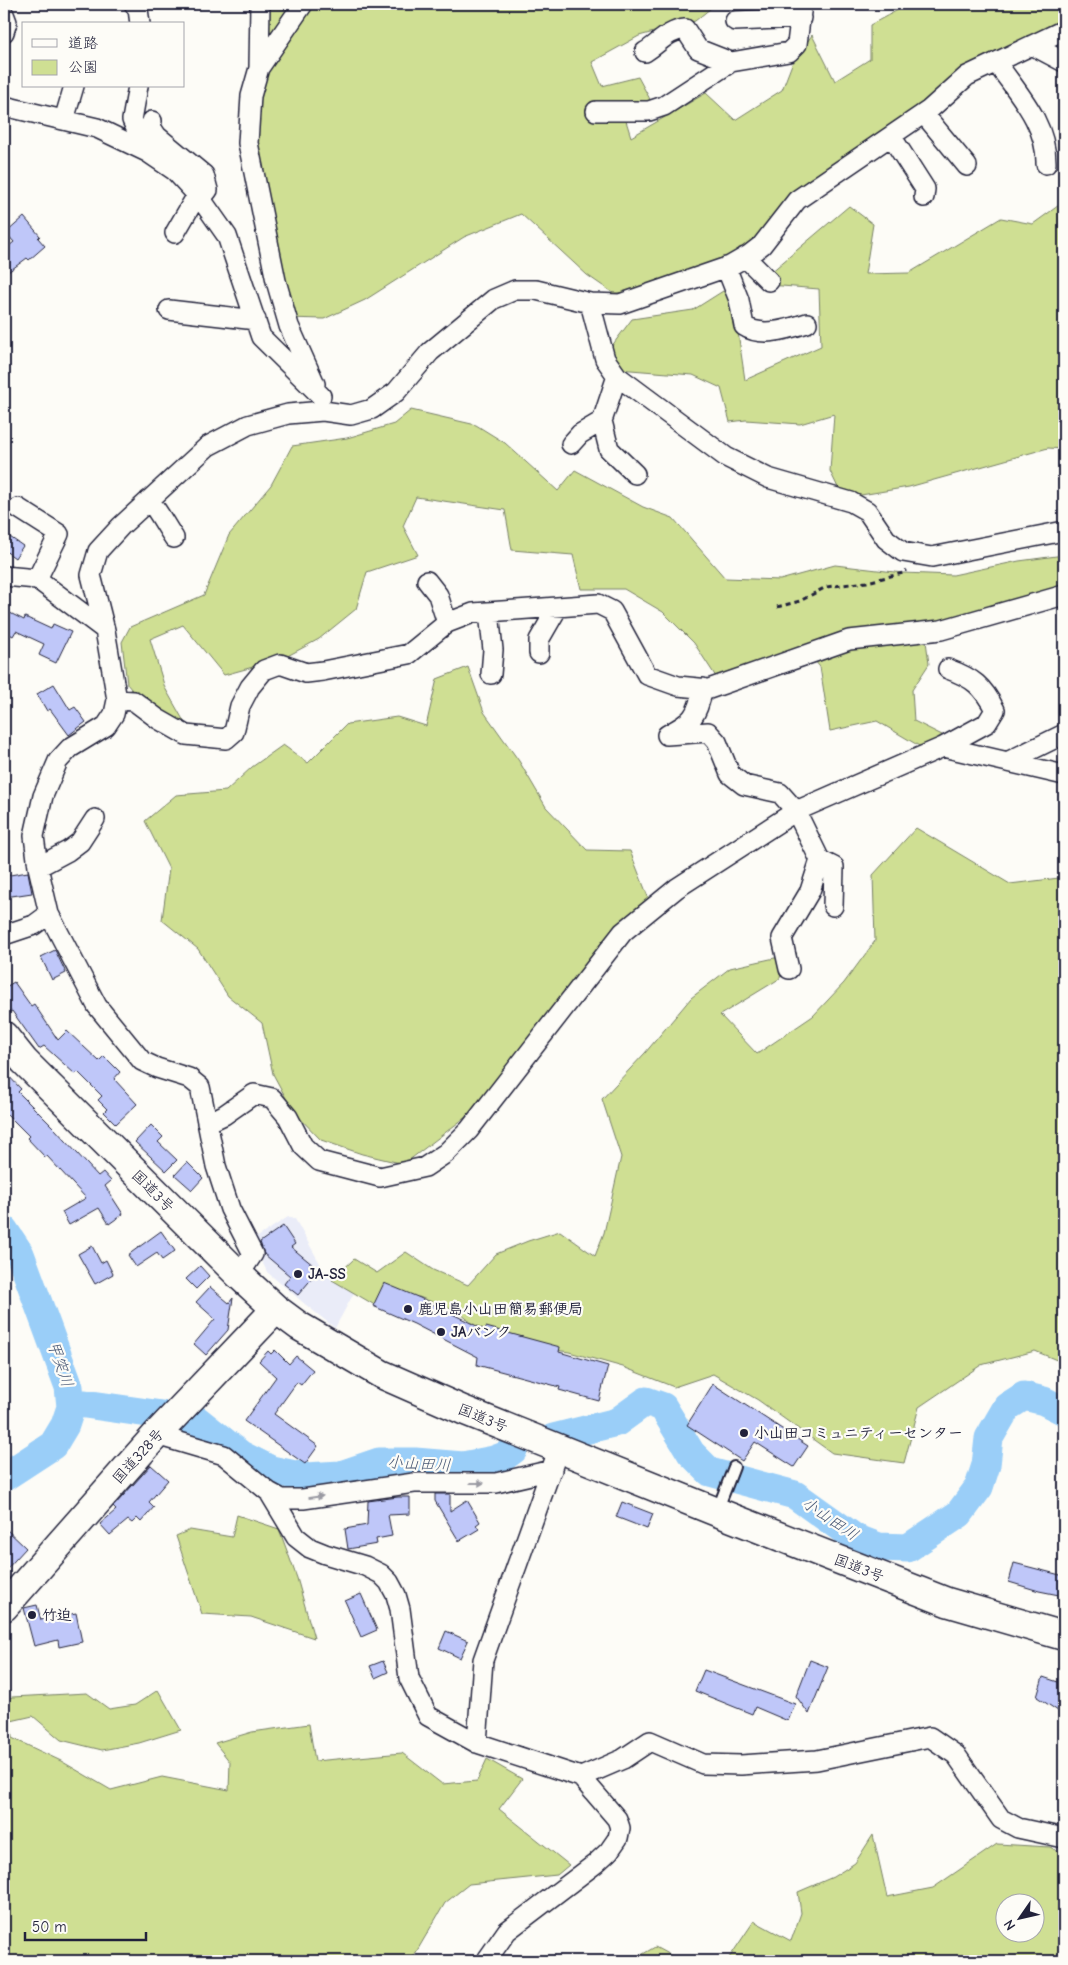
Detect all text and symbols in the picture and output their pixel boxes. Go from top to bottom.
legend [22,22,185,88]
text: 道路 [68,34,98,52]
text: 公園 [68,58,98,76]
street label: 国道3号 [128,1166,178,1216]
place label: JA-SS [308,1265,346,1283]
marker: JA-SS [292,1268,304,1280]
place label: 鹿児島小山田簡易郵便局 [418,1300,583,1318]
marker: 鹿児島小山田簡易郵便局 [402,1303,414,1315]
place label: JAバンク [451,1323,511,1341]
marker: JAバンク [435,1326,447,1338]
water label: 甲突川 [44,1338,76,1390]
street label: 国道3号 [455,1400,511,1436]
place label: 小山田コミュニティーセンター [754,1424,963,1442]
street label: 国道328号 [109,1425,167,1487]
marker: 小山田コミュニティーセンター [738,1427,750,1439]
water label: 小山田川 [387,1453,451,1475]
one-way arrow [470,1479,486,1487]
one-way arrow [308,1492,324,1500]
water label: 小山田川 [798,1494,862,1544]
street label: 国道3号 [831,1550,887,1586]
place label: 竹迫 [42,1606,72,1624]
marker: 竹迫 [26,1609,38,1621]
north arrow [996,1892,1046,1942]
scale bar [25,1910,146,1942]
text: N [1000,1916,1019,1934]
text: 50 m [32,1918,67,1936]

